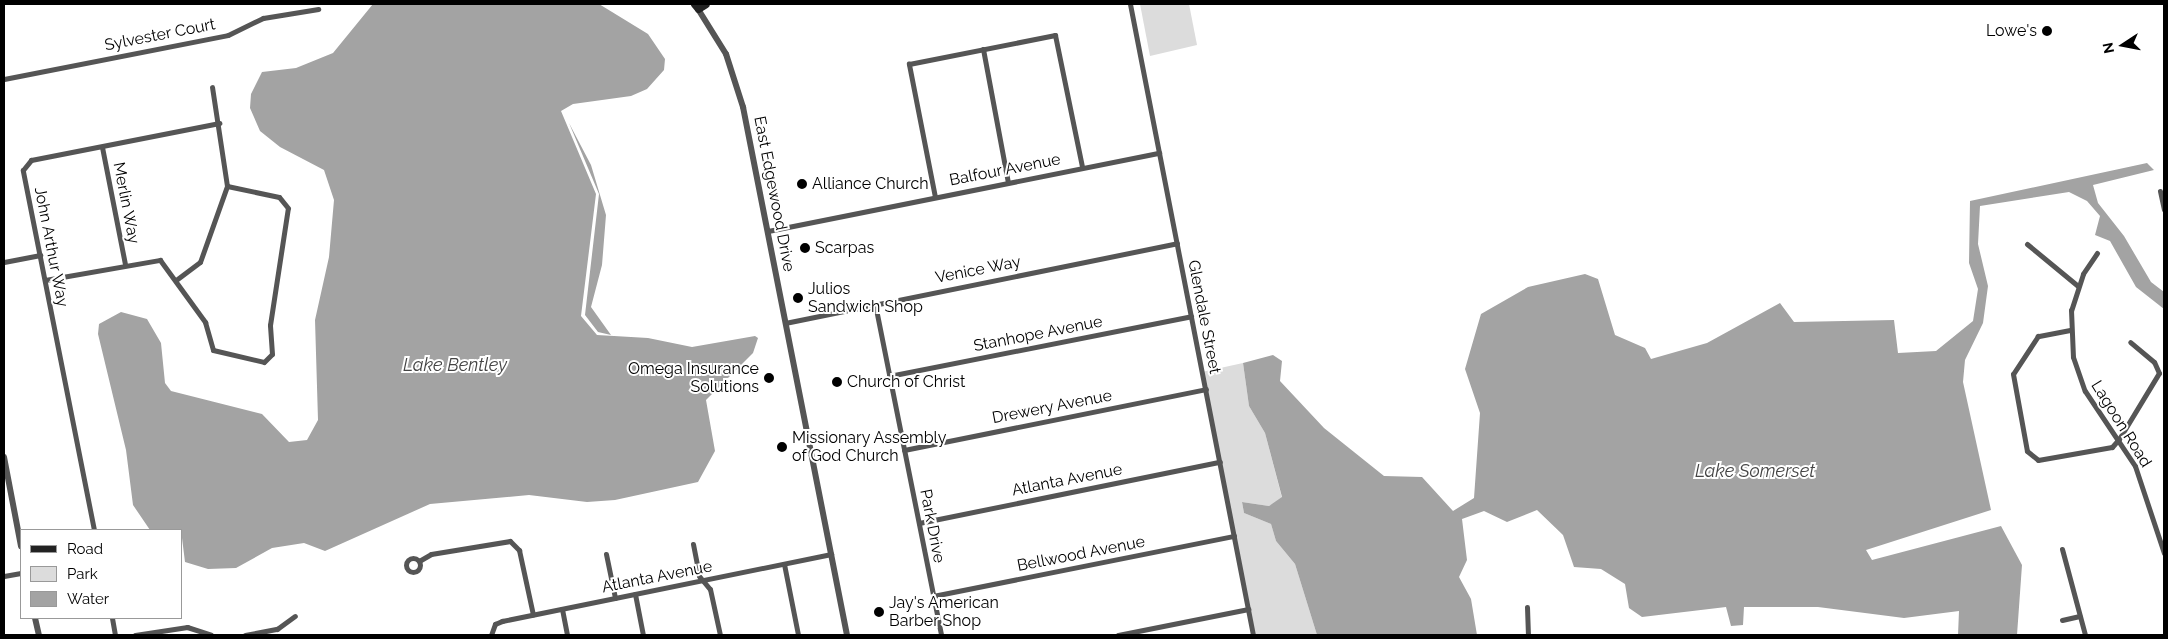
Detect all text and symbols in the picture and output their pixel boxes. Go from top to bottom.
street label: Sylvester Court [103,15,217,55]
north arrow [2098,20,2148,70]
place label: Lowe's [1986,21,2037,41]
marker: Lowe's [2041,25,2053,37]
text: N [2099,41,2117,55]
street label: East Edgewood Drive [749,115,799,273]
street label: Balfour Avenue [947,150,1063,190]
street label: Merlin Way [109,160,143,246]
place label: Alliance Church [812,174,929,194]
marker: Alliance Church [796,178,808,190]
street label: John Arthur Way [30,185,72,309]
place label: Scarpas [815,238,874,258]
marker: Scarpas [799,242,811,254]
street label: Venice Way [933,252,1023,288]
street label: Glendale Street [1184,259,1224,375]
place label: Julios Sandwich Shop [808,279,923,317]
marker: Julios Sandwich Shop [792,292,804,304]
street label: Stanhope Avenue [972,312,1104,356]
water label: Lake Bentley [403,354,507,376]
place label: Omega Insurance Solutions [628,359,759,397]
marker: Omega Insurance Solutions [763,372,775,384]
place label: Church of Christ [847,372,966,392]
marker: Church of Christ [831,376,843,388]
street label: Lagoon Road [2087,377,2155,471]
street label: Drewery Avenue [990,386,1114,428]
place label: Missionary Assembly of God Church [792,428,947,466]
marker: Missionary Assembly of God Church [776,441,788,453]
street label: Atlanta Avenue [1010,460,1124,500]
water label: Lake Somerset [1695,460,1815,482]
street label: Park Drive [915,487,949,565]
legend [20,529,182,619]
street label: Bellwood Avenue [1015,532,1147,576]
text: Road [67,540,103,558]
street label: Atlanta Avenue [600,557,714,597]
text: Park [67,565,98,583]
text: Water [67,590,109,608]
place label: Jay's American Barber Shop [889,593,999,631]
marker: Jay's American Barber Shop [873,606,885,618]

